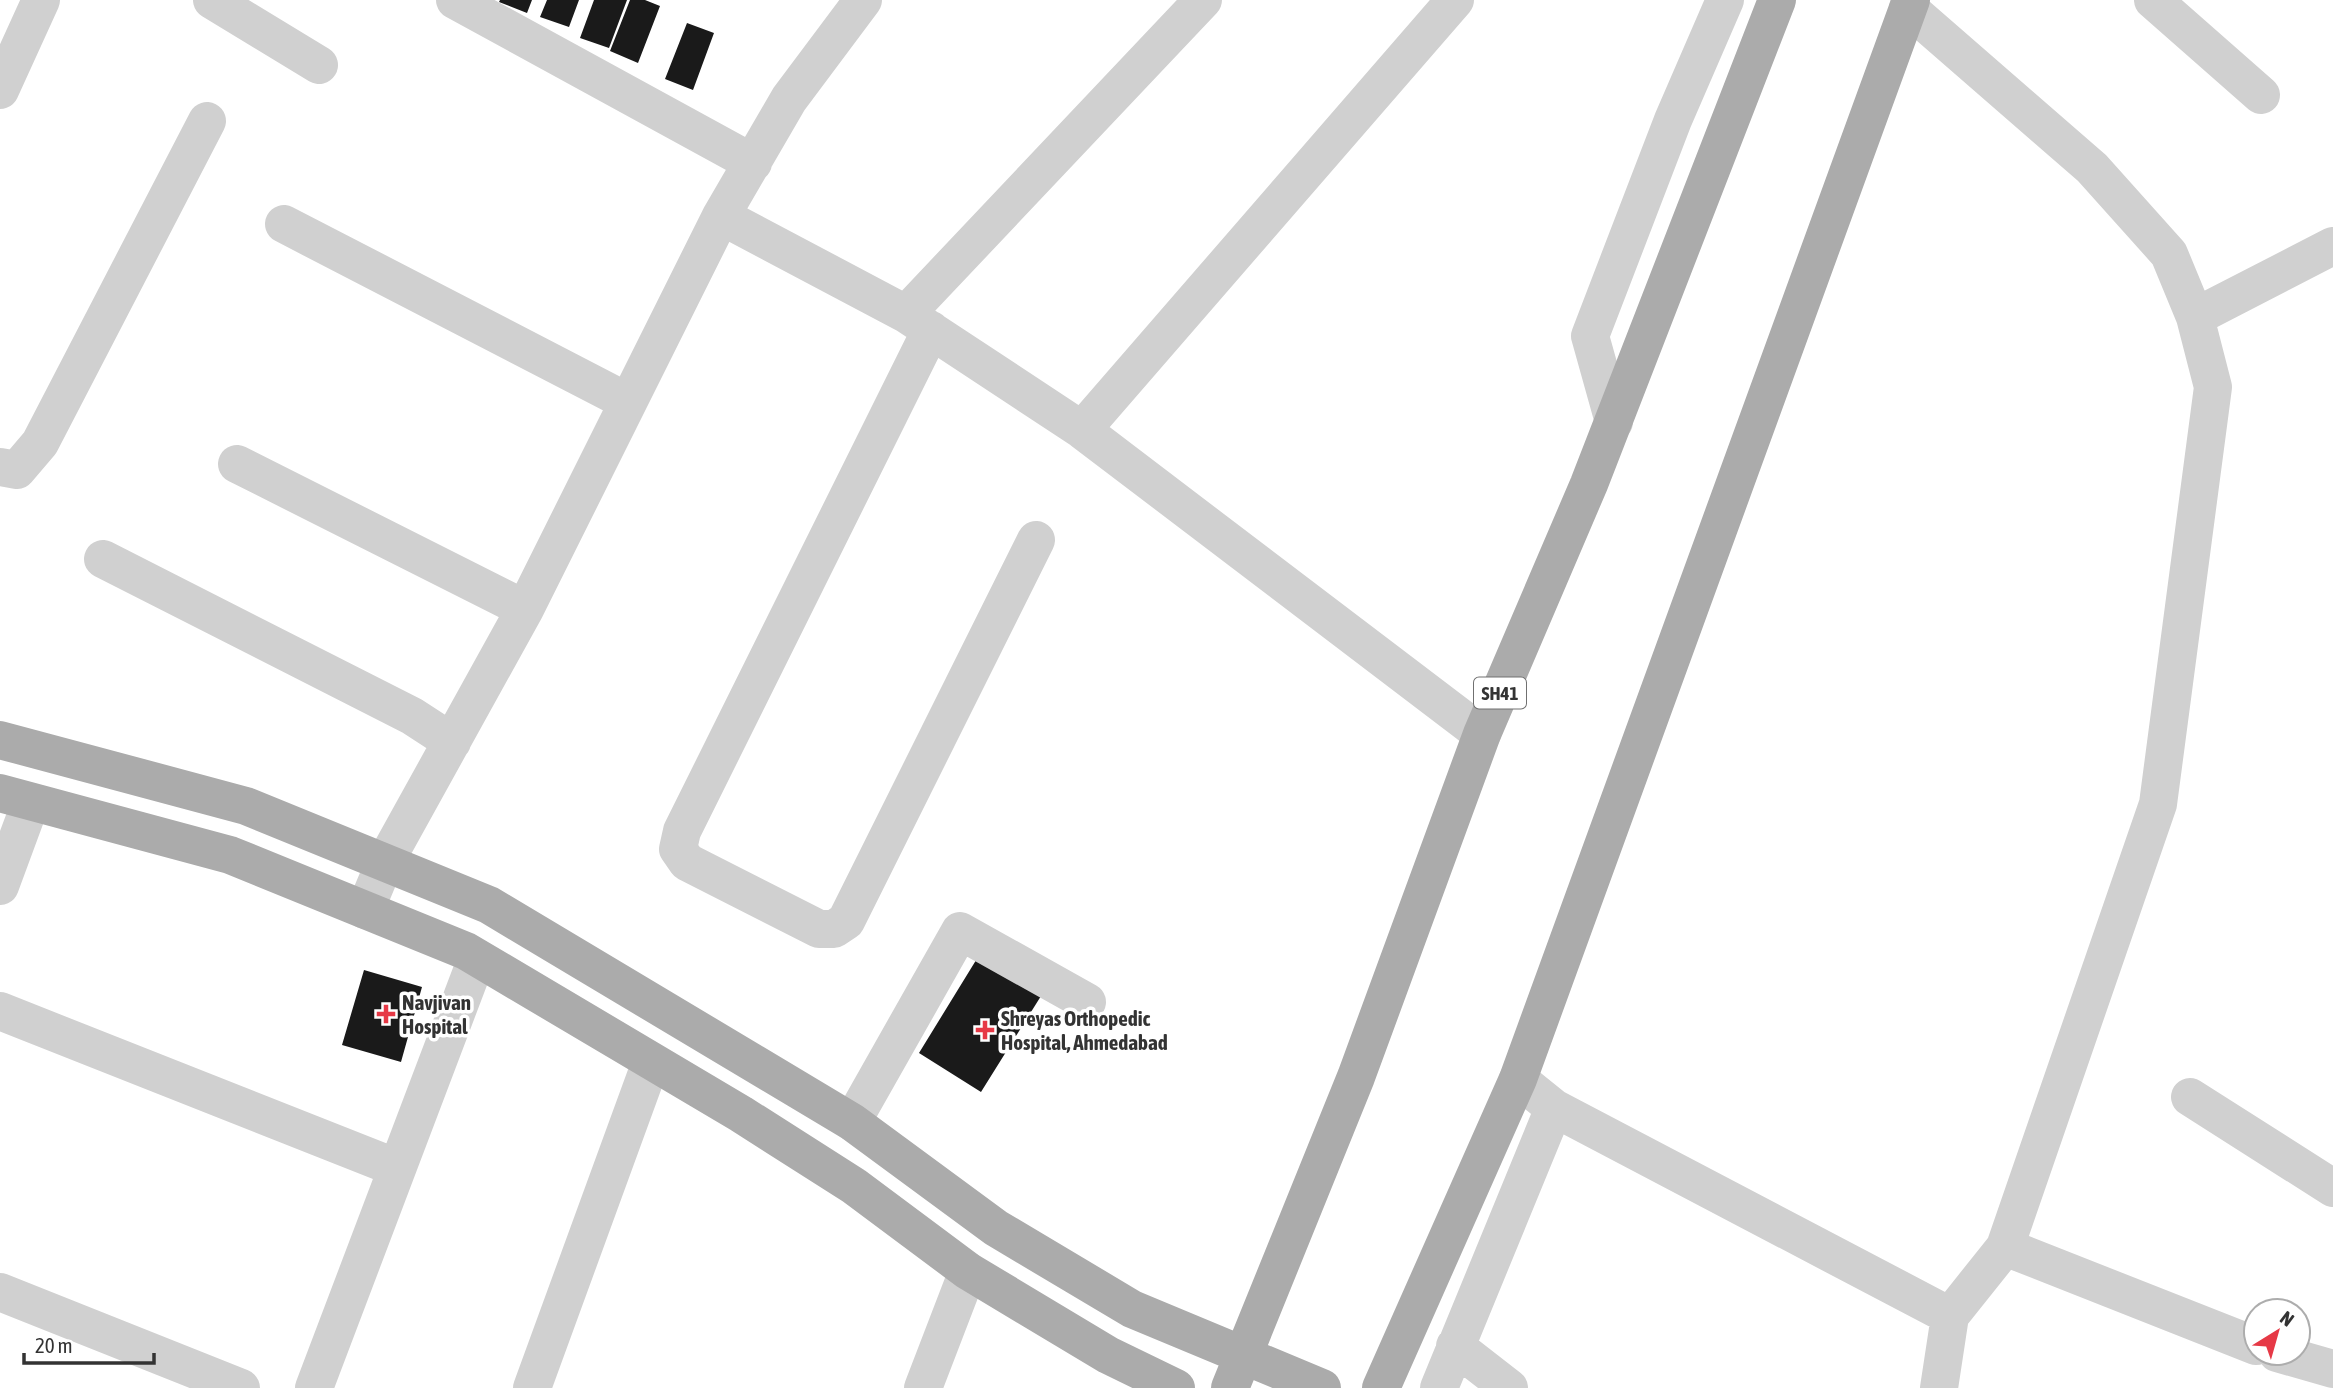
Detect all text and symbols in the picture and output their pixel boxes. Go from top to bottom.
road number: SH41 [1474,678,1526,708]
place label: Navjivan Hospital [402,990,471,1038]
marker: Navjivan Hospital [376,1004,396,1024]
place label: Shreyas Orthopedic Hospital, Ahmedabad [1001,1006,1168,1054]
marker: Shreyas Orthopedic Hospital, Ahmedabad [975,1020,995,1040]
north arrow [2242,1297,2312,1367]
text: N [2276,1306,2298,1331]
scale bar [24,1322,154,1366]
text: 20 m [35,1333,73,1357]

